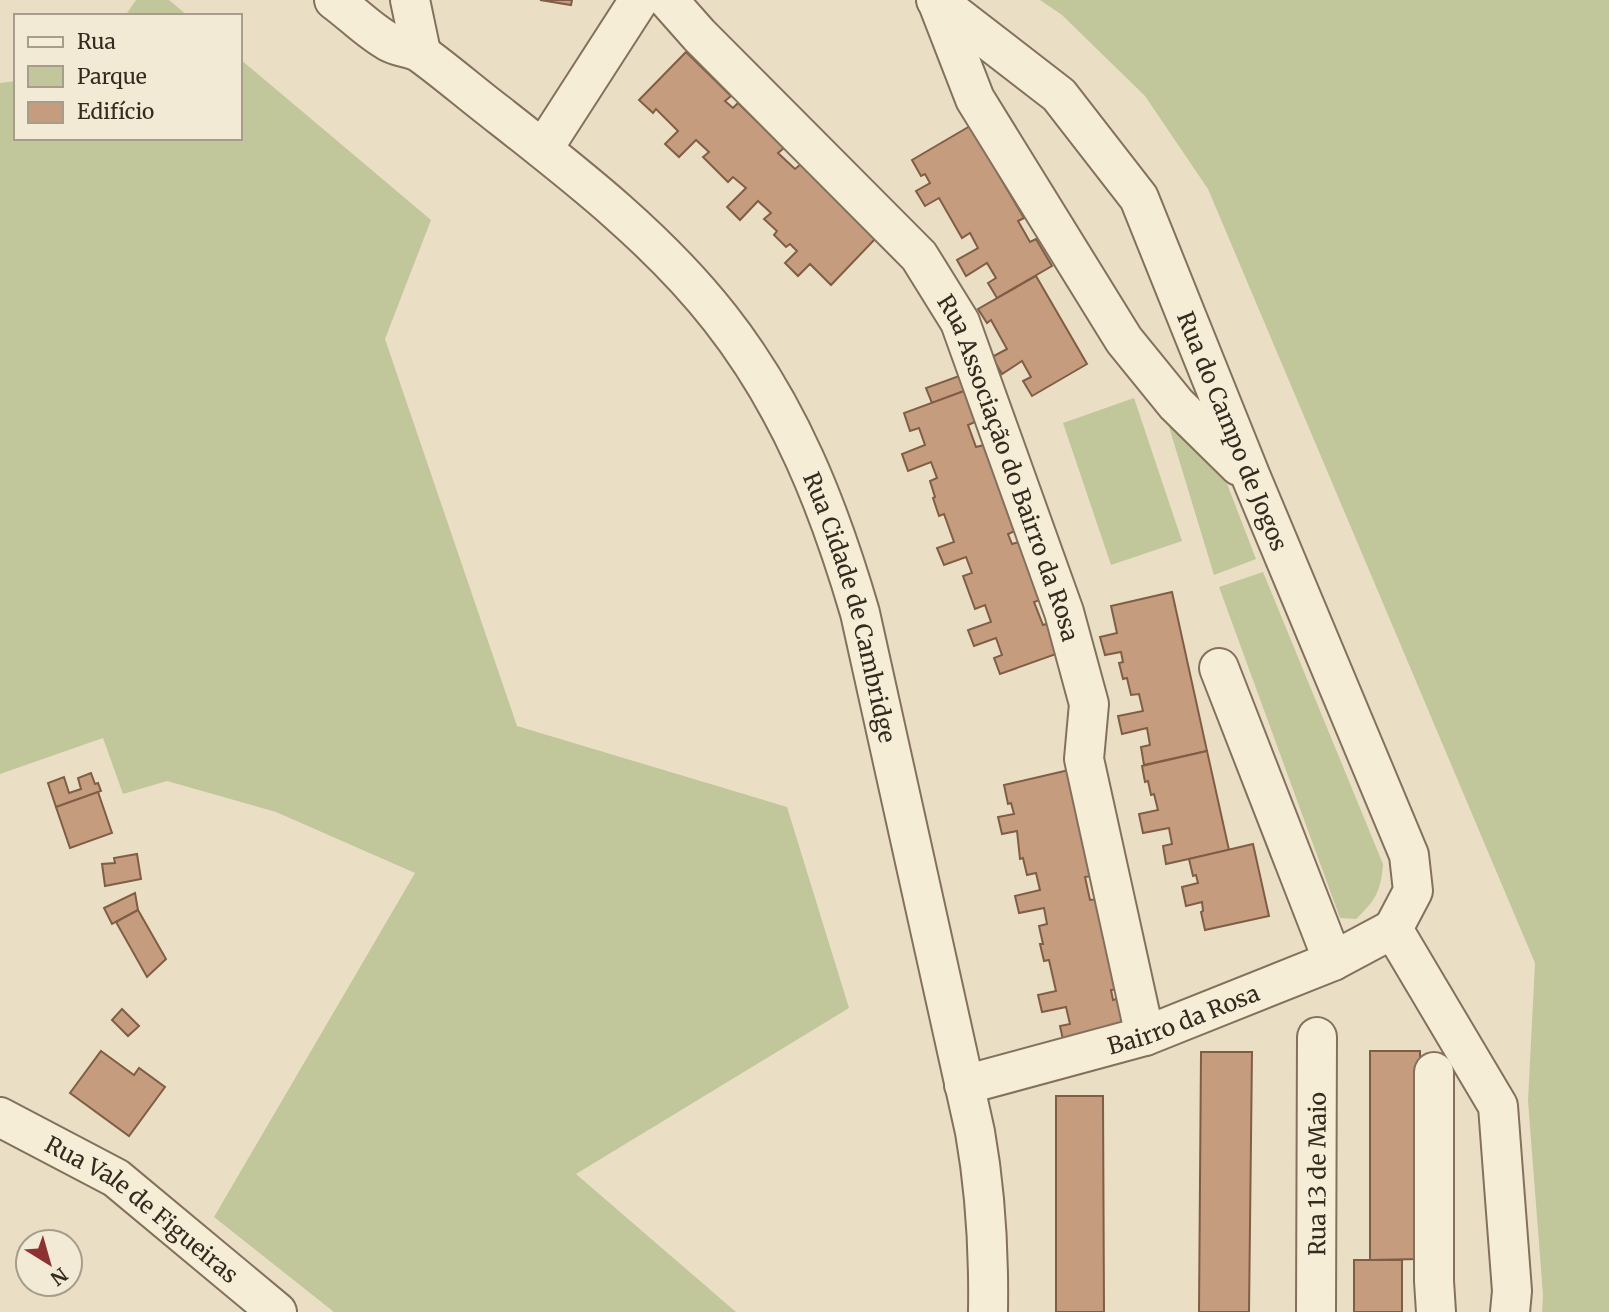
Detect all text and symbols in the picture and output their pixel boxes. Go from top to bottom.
legend [14,14,242,140]
text: Rua [77,28,116,55]
text: Parque [77,63,147,90]
text: Edifício [77,98,154,125]
street label: Rua Associação do Bairro da Rosa [932,289,1086,644]
street label: Rua do Campo de Jogos [1171,307,1295,555]
street label: Rua Cidade de Cambridge [797,467,903,745]
street label: Bairro da Rosa [1104,978,1263,1060]
street label: Rua 13 de Maio [1302,1092,1331,1256]
street label: Rua Vale de Figueiras [41,1129,245,1289]
north arrow [14,1228,84,1298]
text: N [46,1262,72,1291]

